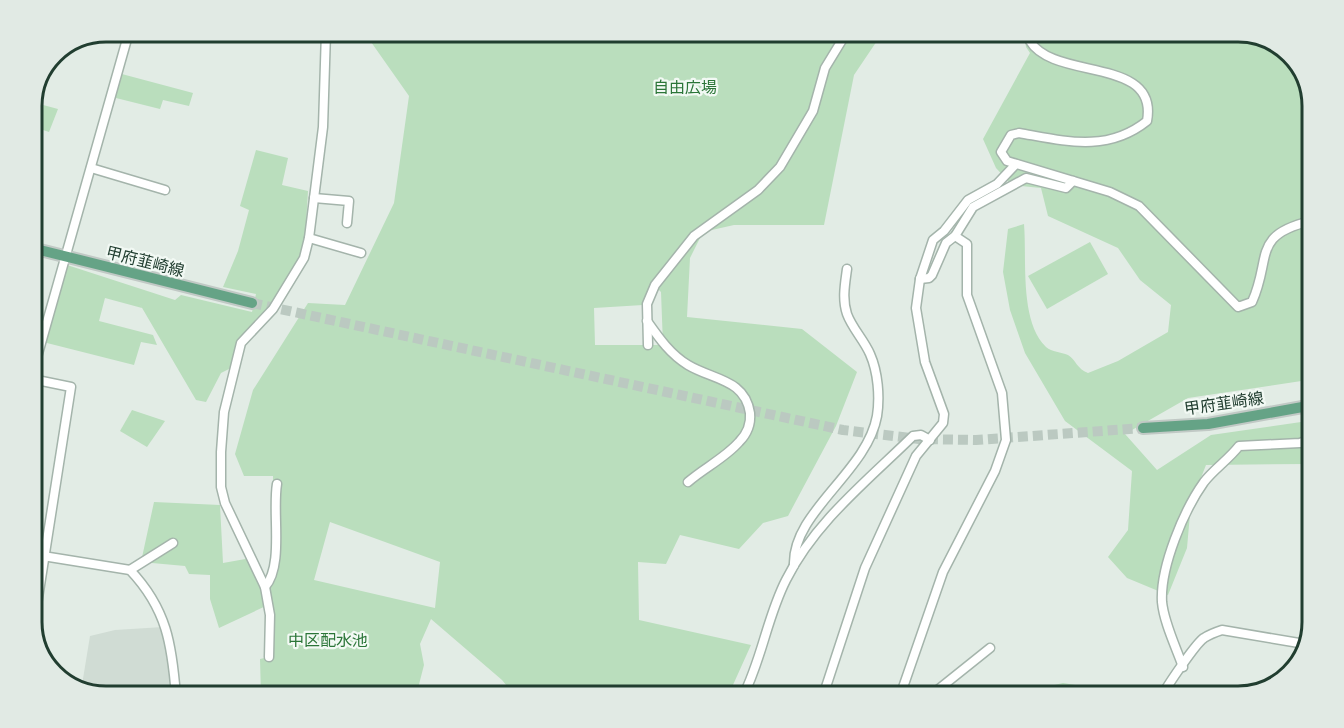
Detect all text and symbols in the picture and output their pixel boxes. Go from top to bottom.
park label: 自由広場 [653,77,717,99]
street label: 甲府韮崎線 [104,242,186,282]
street label: 甲府韮崎線 [1183,388,1265,420]
park label: 中区配水池 [288,630,368,652]

